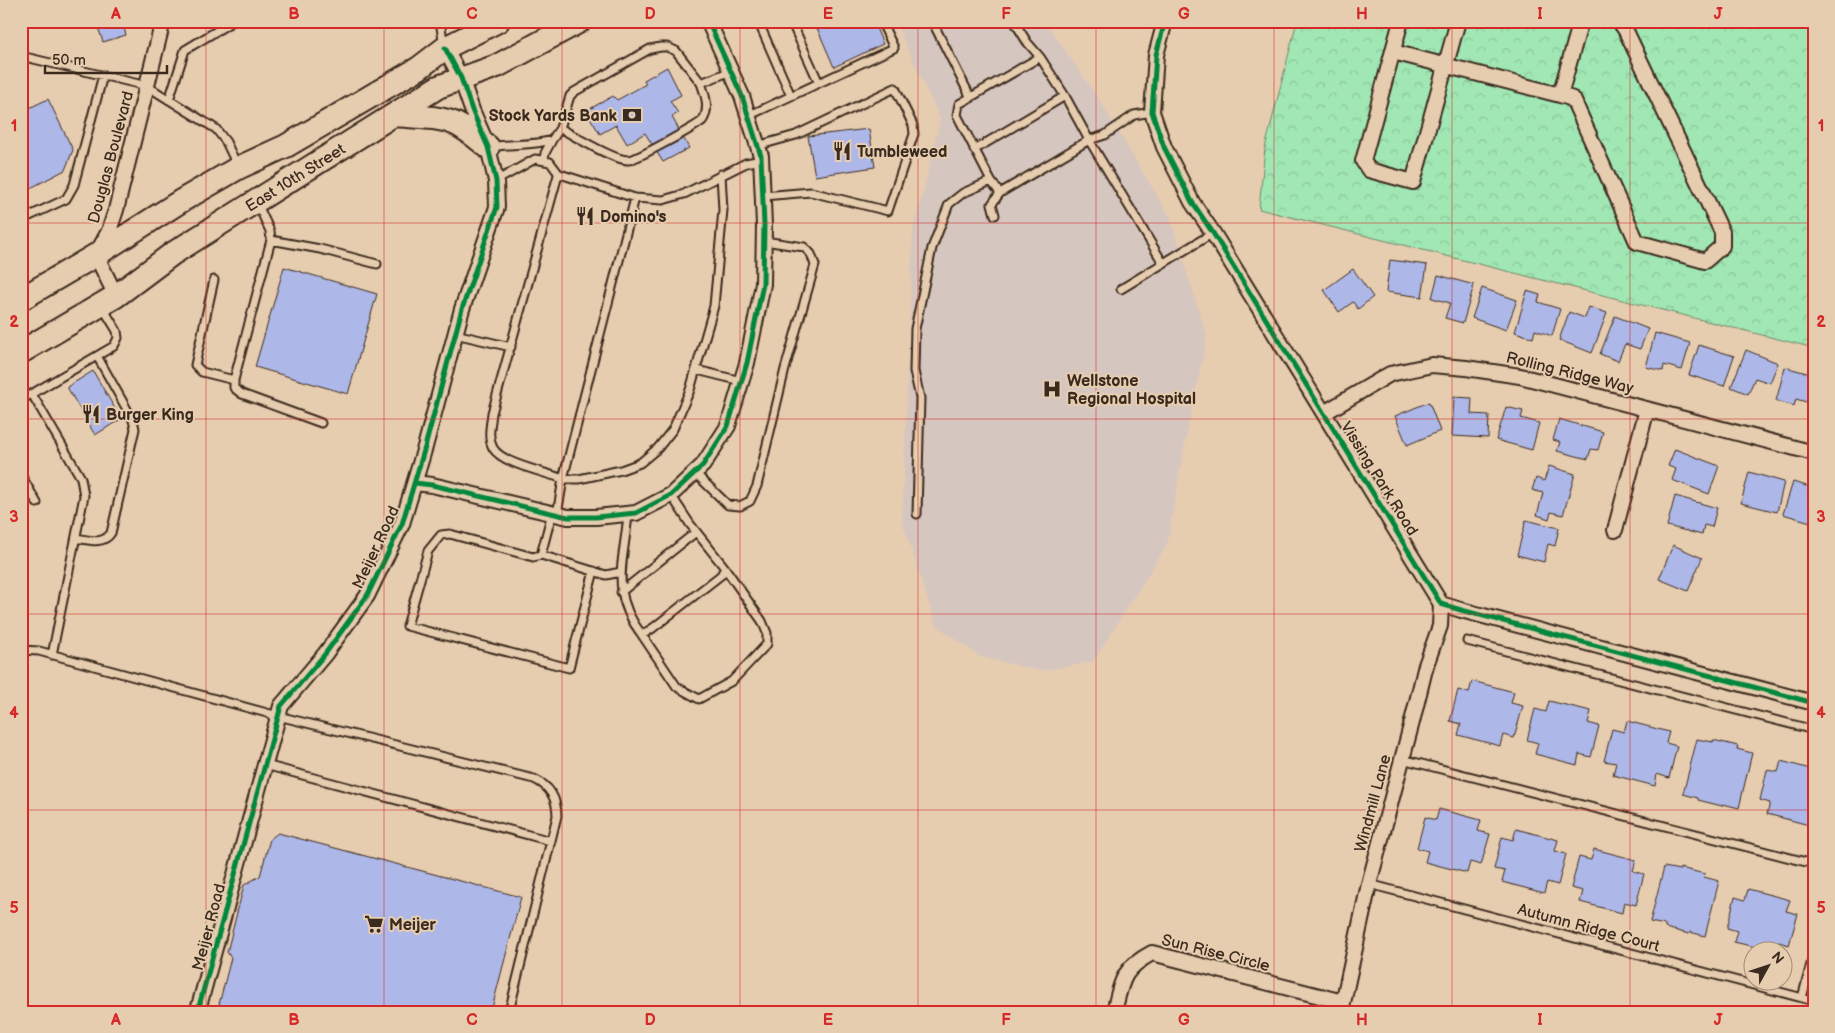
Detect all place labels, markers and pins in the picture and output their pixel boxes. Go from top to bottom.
bank icon: Stock Yards Bank [621,104,643,126]
place label: Stock Yards Bank [489,107,618,126]
restaurant icon: Tumbleweed [831,140,853,162]
place label: Tumbleweed [857,143,947,162]
restaurant icon: Domino's [574,205,596,227]
place label: Domino's [600,208,667,227]
place label: Wellstone Regional Hospital [1067,372,1196,409]
hospital icon: Wellstone Regional Hospital [1041,378,1063,400]
restaurant icon: Burger King [80,403,102,425]
place label: Burger King [106,406,194,425]
supermarket icon: Meijer [363,913,385,935]
place label: Meijer [389,916,436,935]

